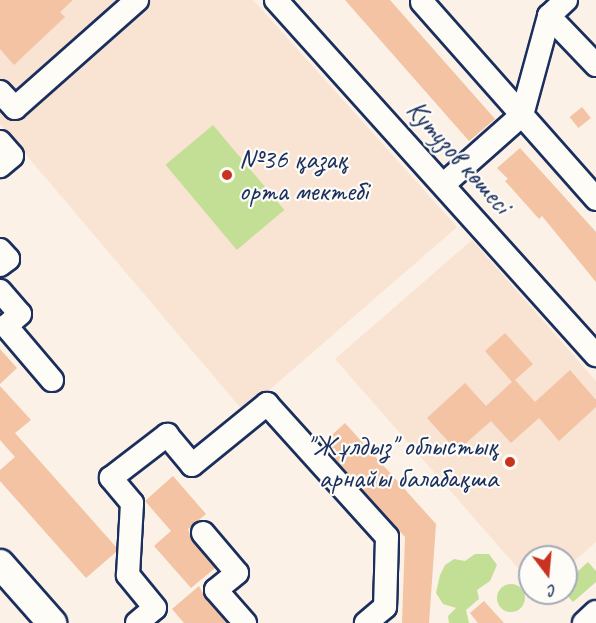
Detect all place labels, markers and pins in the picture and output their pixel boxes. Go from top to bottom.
place label: №36 қазақ орта мектебі [239,142,367,208]
marker: №36 қазақ орта мектебі [220,168,234,182]
place label: "Жұлдыз" облыстық арнайы балабақша [306,429,498,495]
marker: "Жұлдыз" облыстық арнайы балабақша [503,455,517,469]

